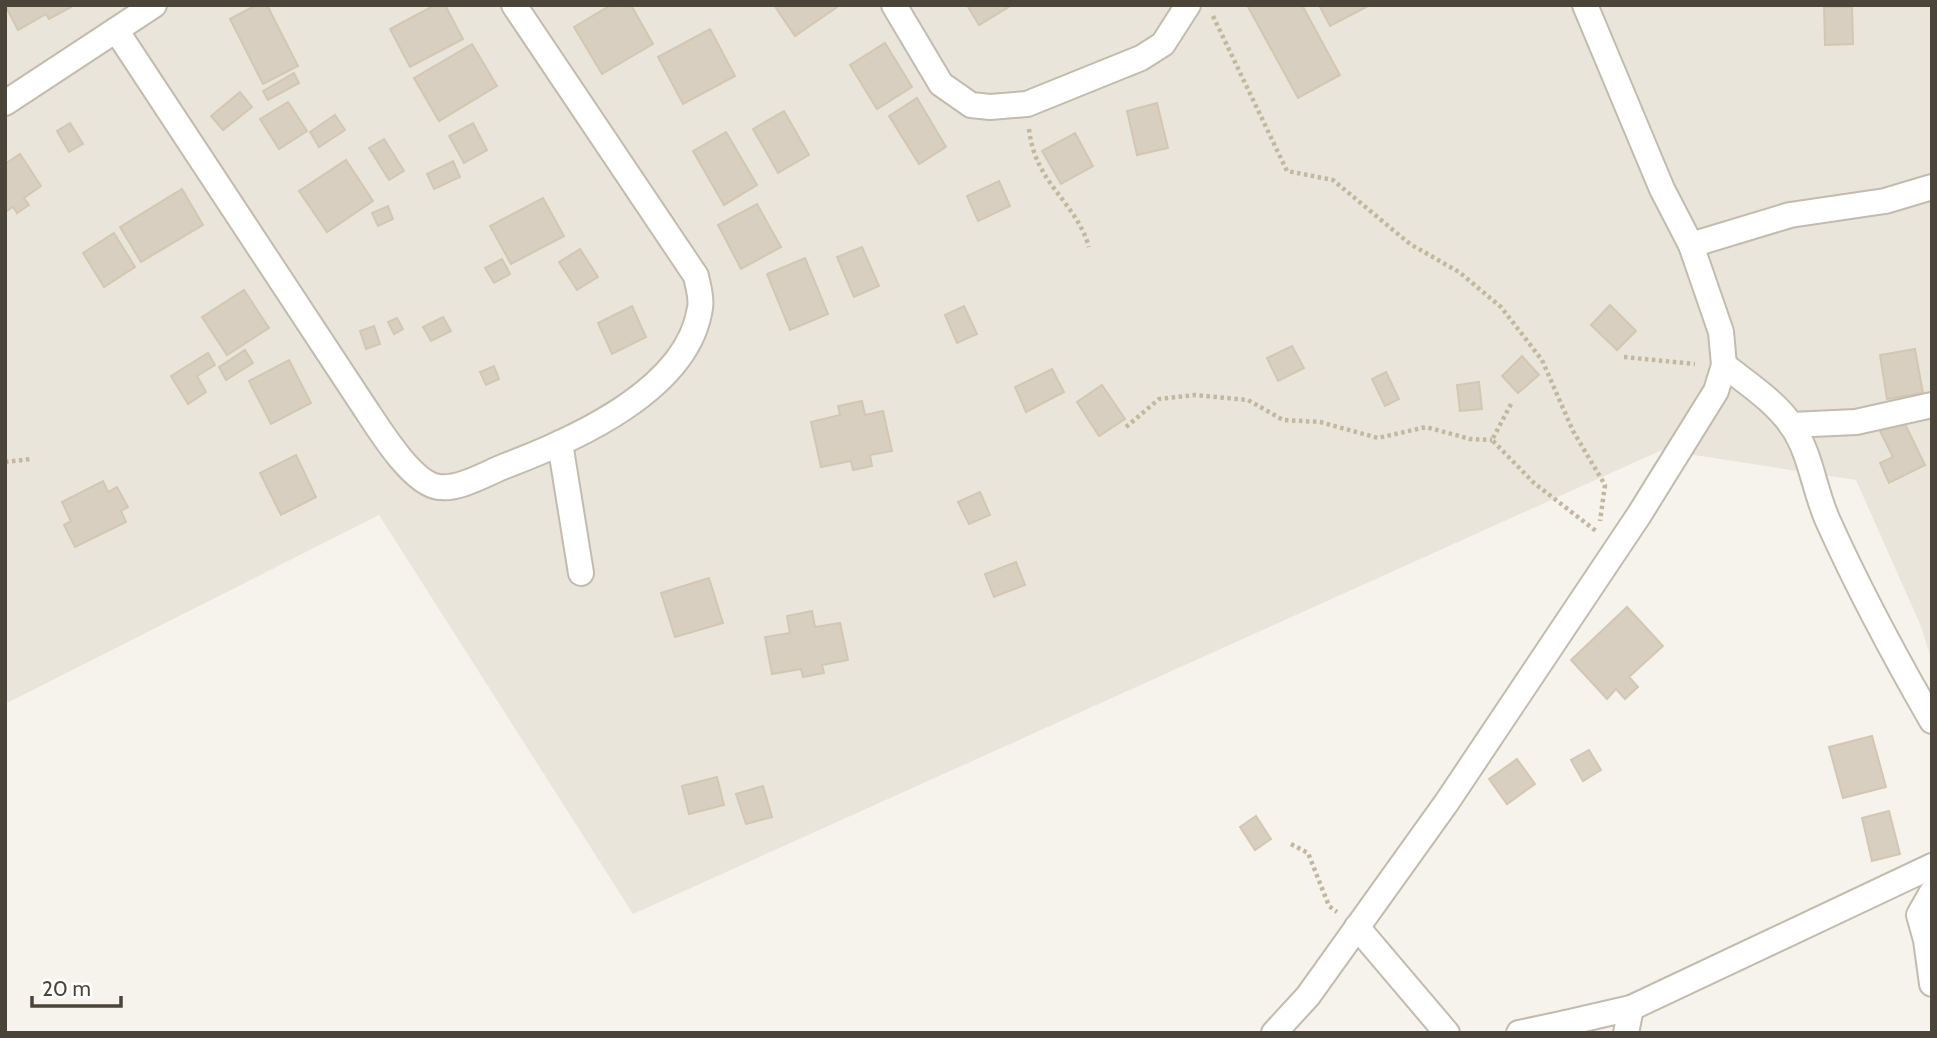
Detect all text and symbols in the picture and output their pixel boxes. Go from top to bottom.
scale bar [32,964,121,1008]
text: 20 m [42,976,91,1001]

